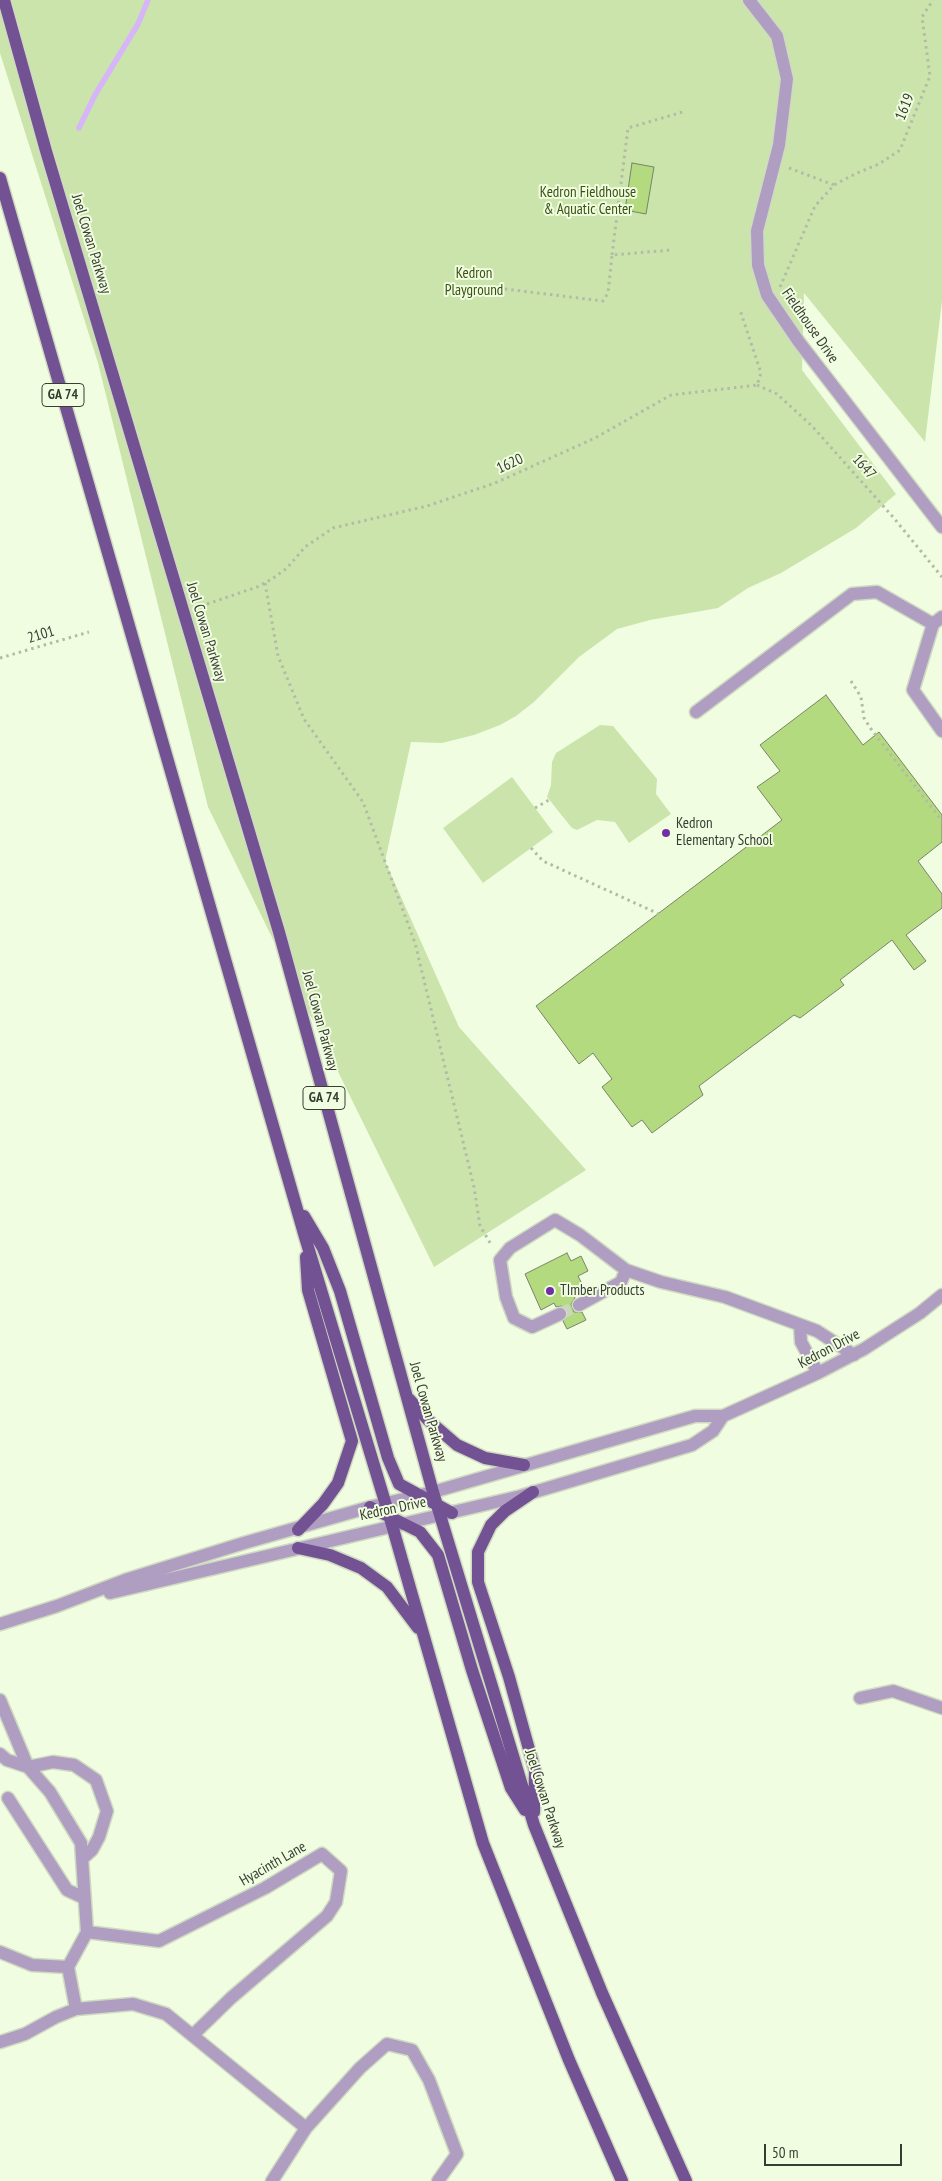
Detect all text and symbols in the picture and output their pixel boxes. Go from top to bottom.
street label: 1619 [892,91,918,123]
park label: Kedron Fieldhouse & Aquatic Center [540,184,636,219]
street label: Joel Cowan Parkway [67,192,115,296]
park label: Kedron Playground [445,265,503,300]
street label: Fieldhouse Drive [778,285,842,367]
road number: GA 74 [42,384,84,406]
street label: 1620 [494,450,526,478]
street label: 1647 [848,451,880,483]
street label: Joel Cowan Parkway [182,580,230,684]
street label: 2101 [25,622,57,648]
place label: Kedron Elementary School [676,815,773,850]
marker: Kedron Elementary School [660,827,672,839]
street label: Joel Cowan Parkway [298,969,342,1073]
road number: GA 74 [303,1086,345,1110]
place label: TImber Products [560,1282,644,1300]
marker: TImber Products [544,1285,556,1297]
street label: Kedron Drive [795,1325,863,1373]
street label: Joel Cowan Parkway [405,1360,451,1464]
street label: Kedron Drive [358,1493,428,1525]
street label: Joel Cowan Parkway [521,1747,569,1851]
street label: Hyacinth Lane [237,1838,309,1890]
scale bar [767,2134,904,2166]
text: 50 m [772,2143,798,2162]

